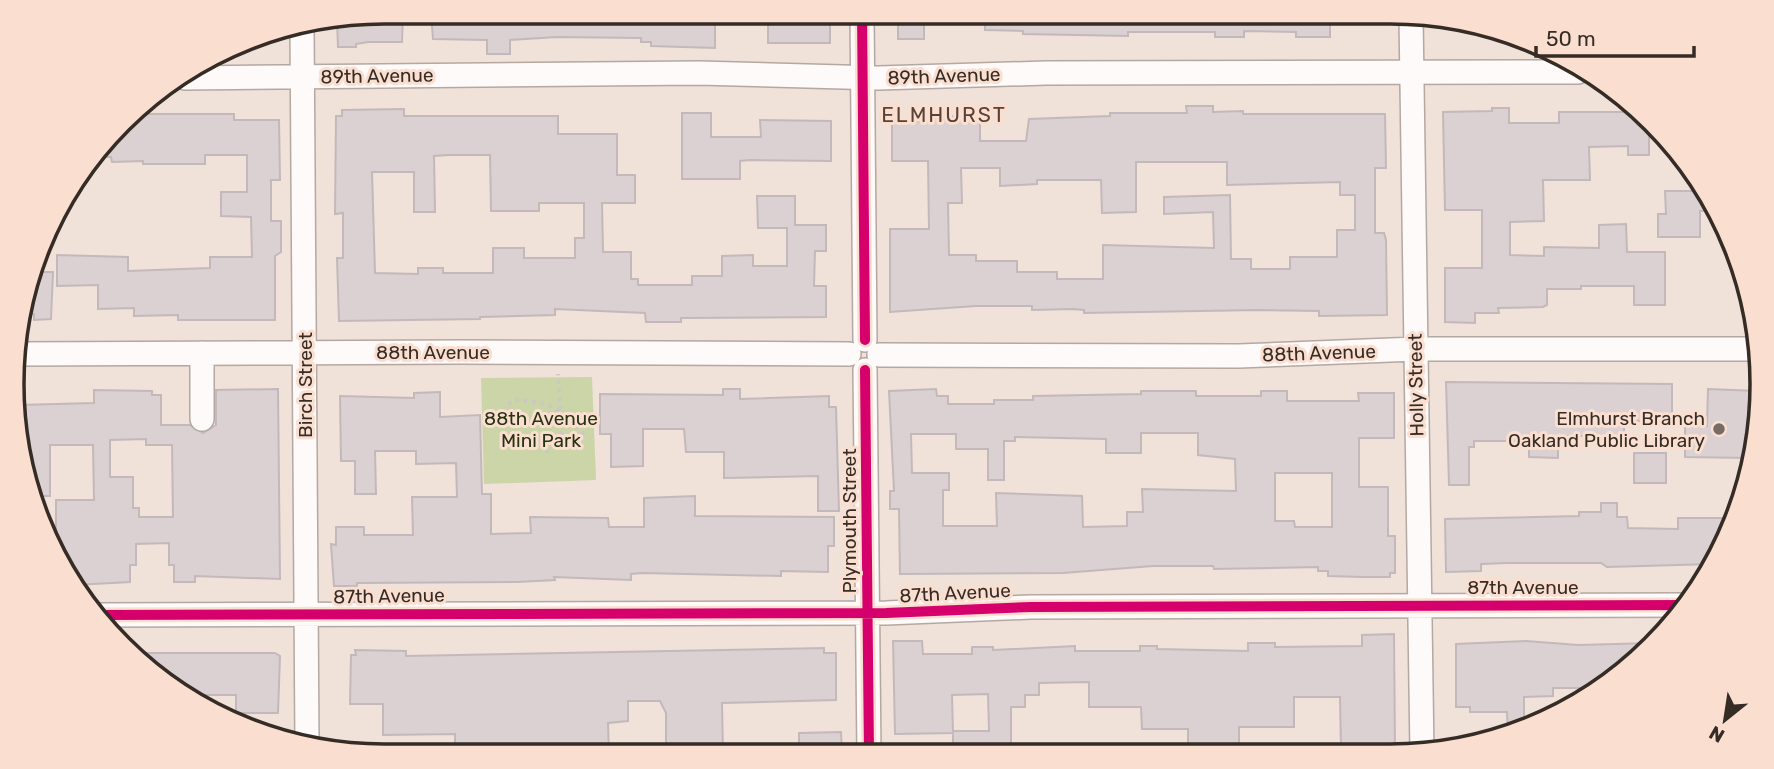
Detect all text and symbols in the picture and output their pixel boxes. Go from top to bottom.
scale bar [1536,14,1694,58]
text: 50 m [1546,26,1596,51]
street label: 89th Avenue [887,63,1001,89]
street label: 89th Avenue [320,64,434,88]
district label: ELMHURST [881,102,1007,127]
street label: Birch Street [294,331,317,438]
street label: Holly Street [1404,333,1428,437]
street label: 88th Avenue [1262,340,1376,366]
street label: 88th Avenue [376,341,490,364]
park label: 88th Avenue Mini Park [484,407,598,452]
place label: Elmhurst Branch Oakland Public Library [1508,407,1705,452]
marker: Elmhurst Branch Oakland Public Library [1711,421,1727,437]
street label: Plymouth Street [838,448,861,594]
street label: 87th Avenue [1467,576,1579,599]
street label: 87th Avenue [899,579,1011,607]
street label: 87th Avenue [333,584,445,608]
north arrow [1690,685,1760,755]
text: N [1705,721,1728,748]

